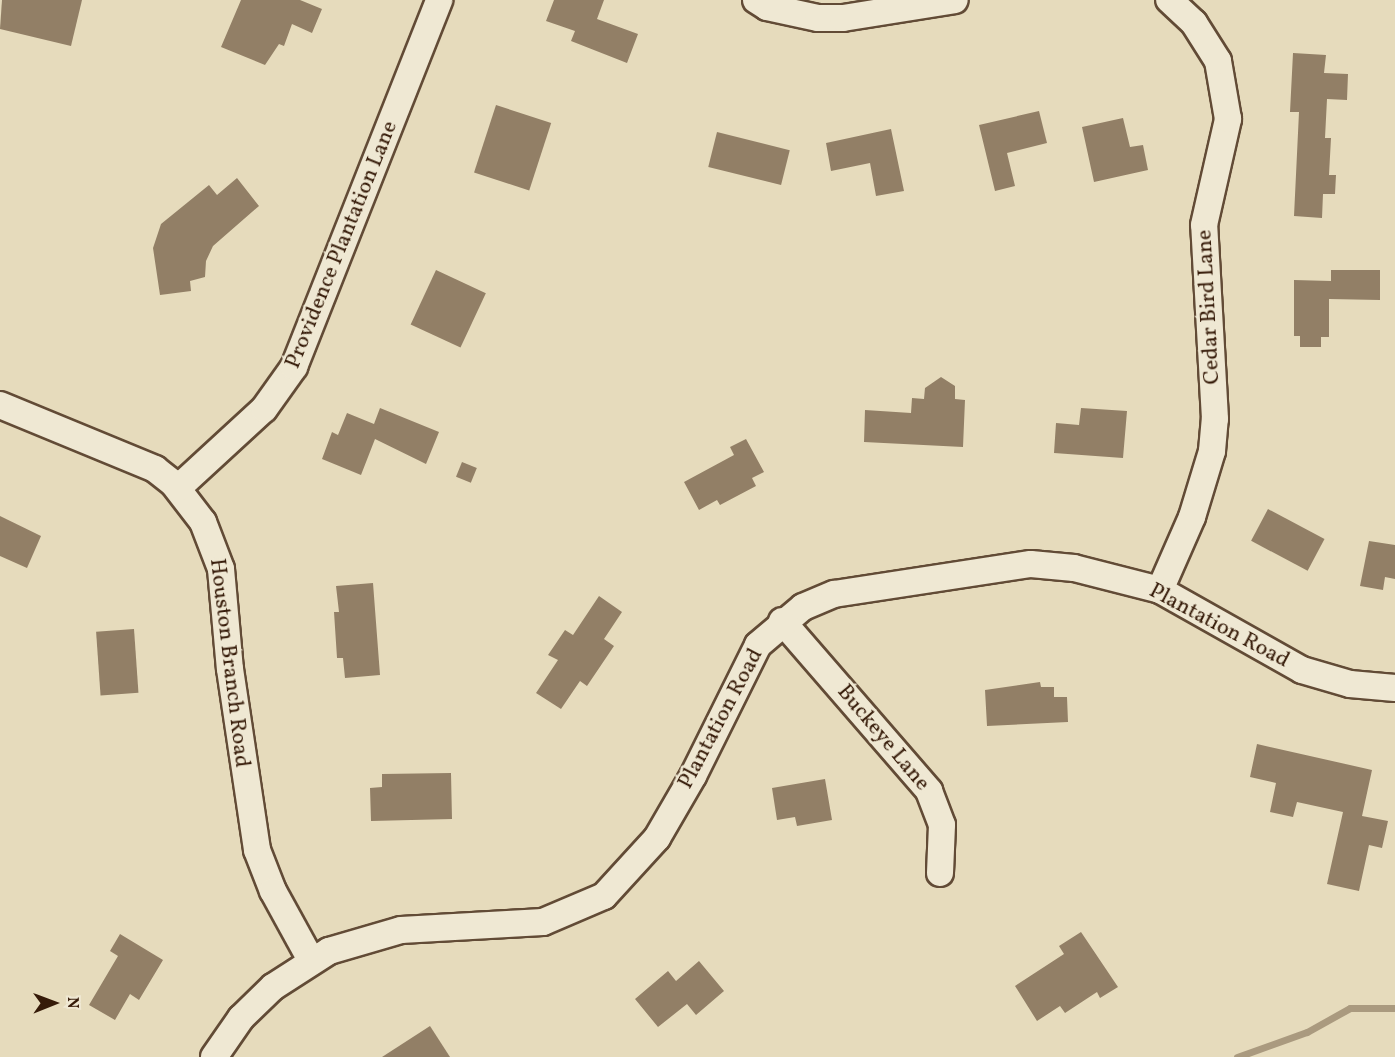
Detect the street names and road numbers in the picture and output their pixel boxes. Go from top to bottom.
street label: Providence Plantation Lane [280,117,404,373]
street label: Cedar Bird Lane [1192,229,1226,385]
street label: Houston Branch Road [203,557,255,769]
street label: Plantation Road [1144,578,1294,674]
street label: Plantation Road [673,644,769,794]
street label: Buckeye Lane [831,679,935,797]

